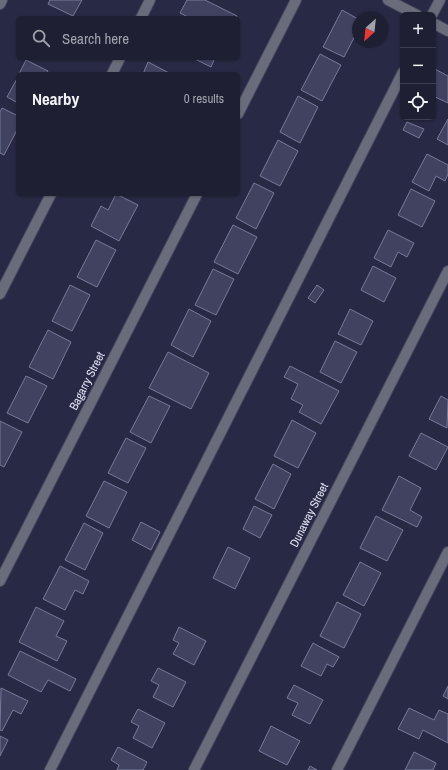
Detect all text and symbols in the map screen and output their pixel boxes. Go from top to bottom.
north arrow [352,12,388,48]
map controls [400,12,436,120]
button: + [400,12,436,48]
search box [16,16,240,60]
icon: search [30,27,52,49]
text: Search here [62,28,129,49]
button: − [400,48,436,84]
button: locate [400,84,436,120]
text: Nearby [32,87,79,110]
text: 0 results [184,90,224,107]
street label: Bagarry Street [65,349,109,413]
street label: Dunaway Street [286,480,332,550]

